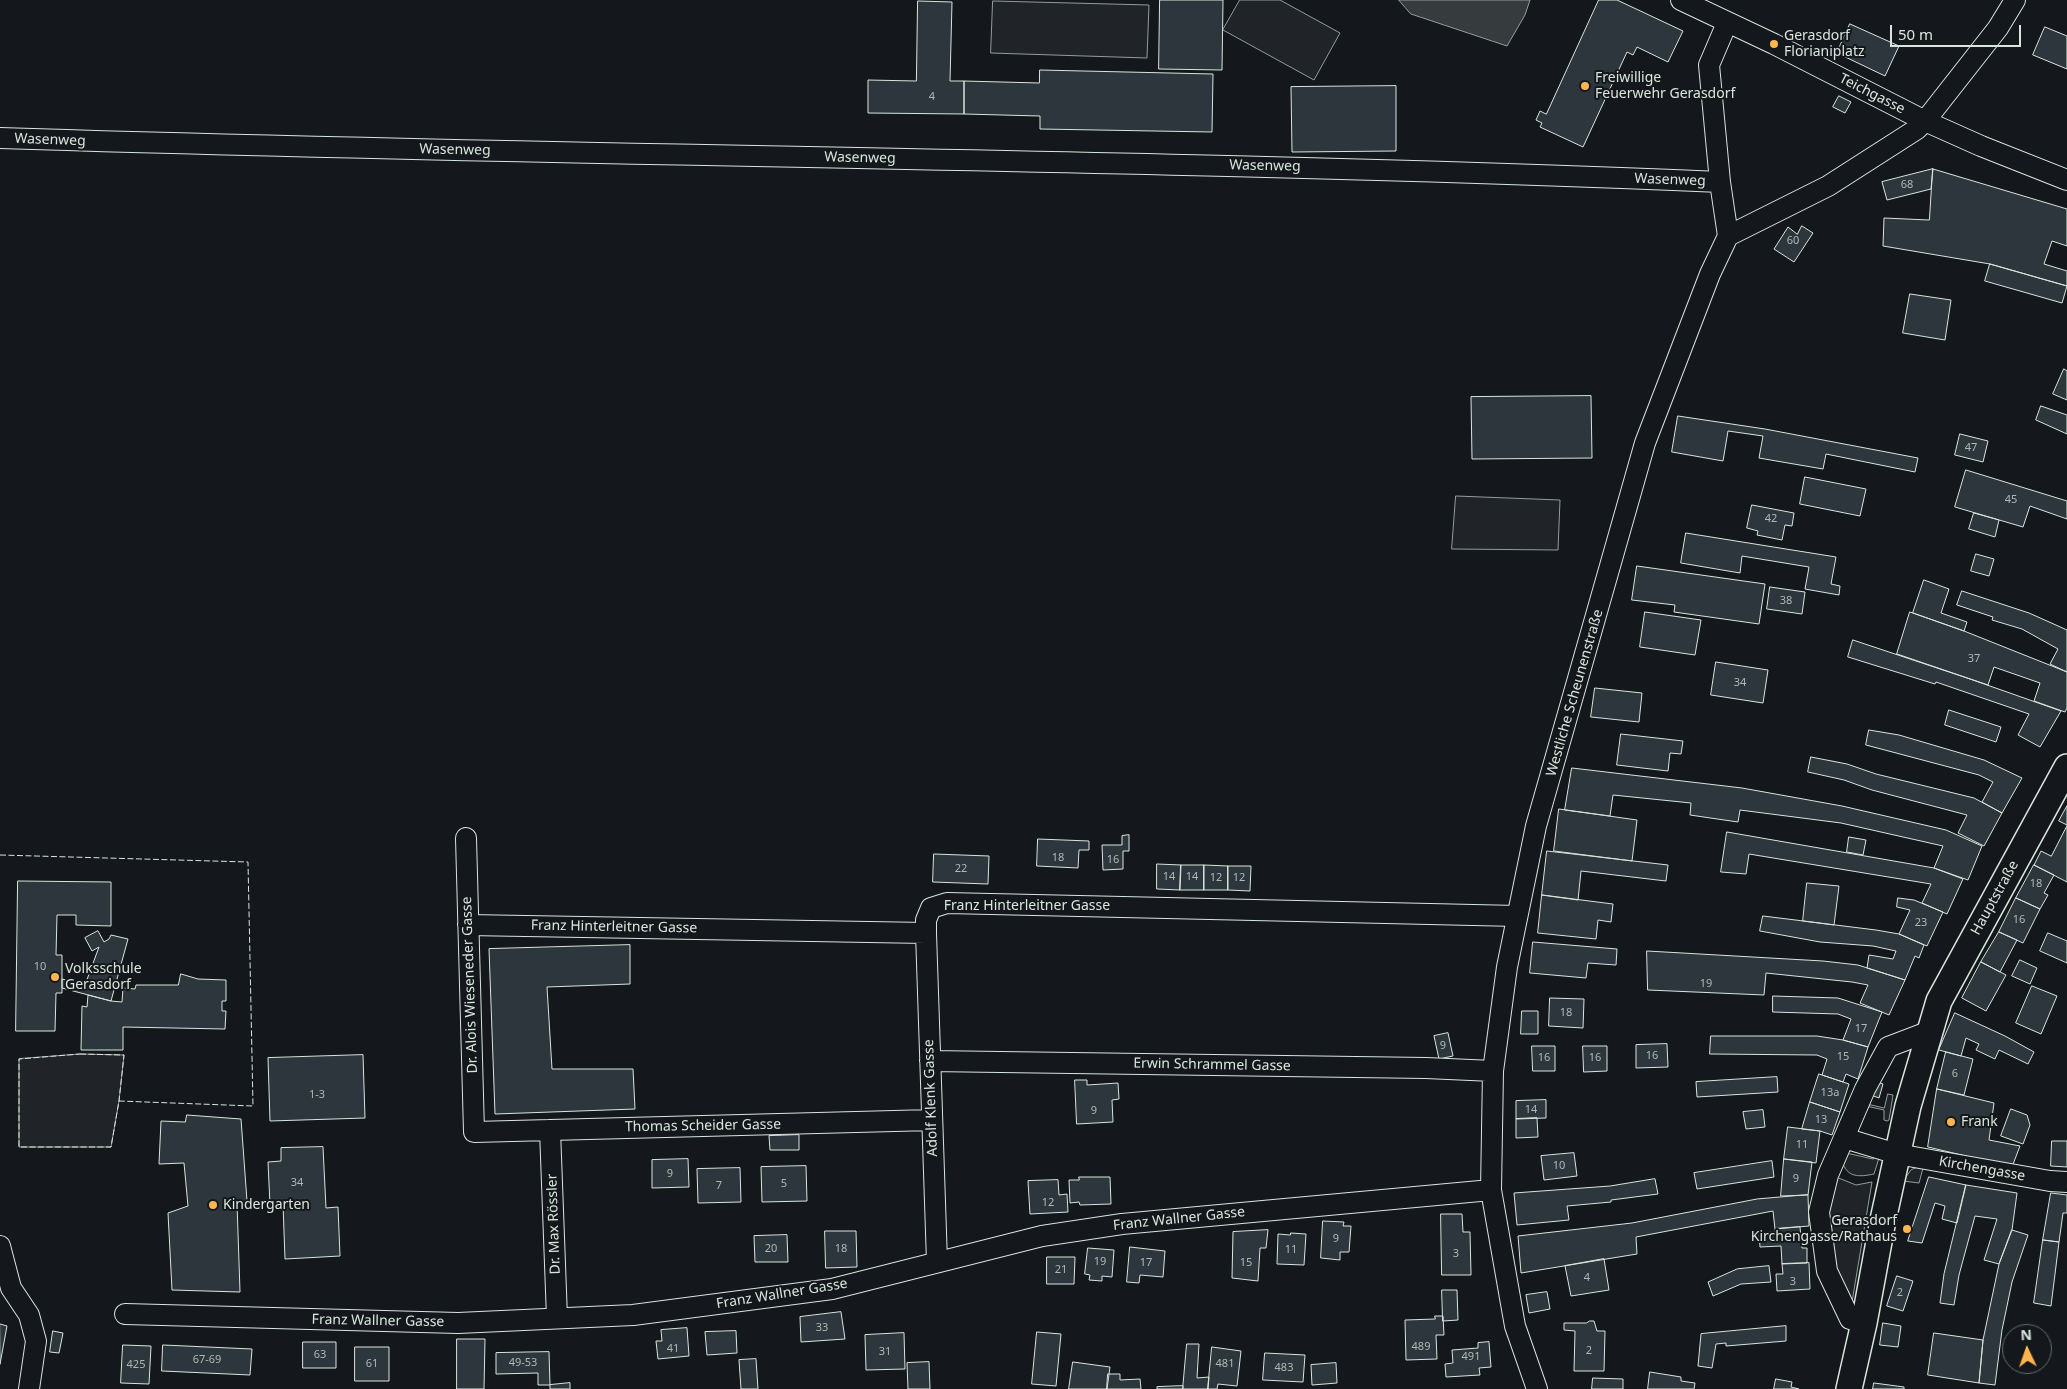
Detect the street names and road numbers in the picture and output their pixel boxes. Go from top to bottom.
street label: Teichgasse [1836,70,1908,118]
street label: Wasenweg [14,130,86,150]
street label: Wasenweg [419,141,491,159]
street label: Wasenweg [824,149,896,167]
street label: Wasenweg [1229,157,1301,175]
street label: Wasenweg [1634,170,1706,190]
street label: Westliche Scheunenstraße [1543,607,1607,779]
street label: Hauptstraße [1968,858,2022,938]
street label: Dr. Alois Wieseneder Gasse [459,896,481,1074]
street label: Franz Hinterleitner Gasse [944,898,1110,914]
street label: Franz Hinterleitner Gasse [531,917,697,937]
street label: Adolf Klenk Gasse [921,1039,941,1157]
street label: Erwin Schrammel Gasse [1133,1055,1291,1075]
street label: Thomas Scheider Gasse [625,1116,781,1136]
street label: Kirchengasse [1937,1153,2027,1185]
street label: Dr. Max Rössler [544,1173,564,1275]
street label: Franz Wallner Gasse [1112,1204,1246,1234]
street label: Franz Wallner Gasse [715,1275,849,1313]
street label: Franz Wallner Gasse [312,1311,444,1331]

